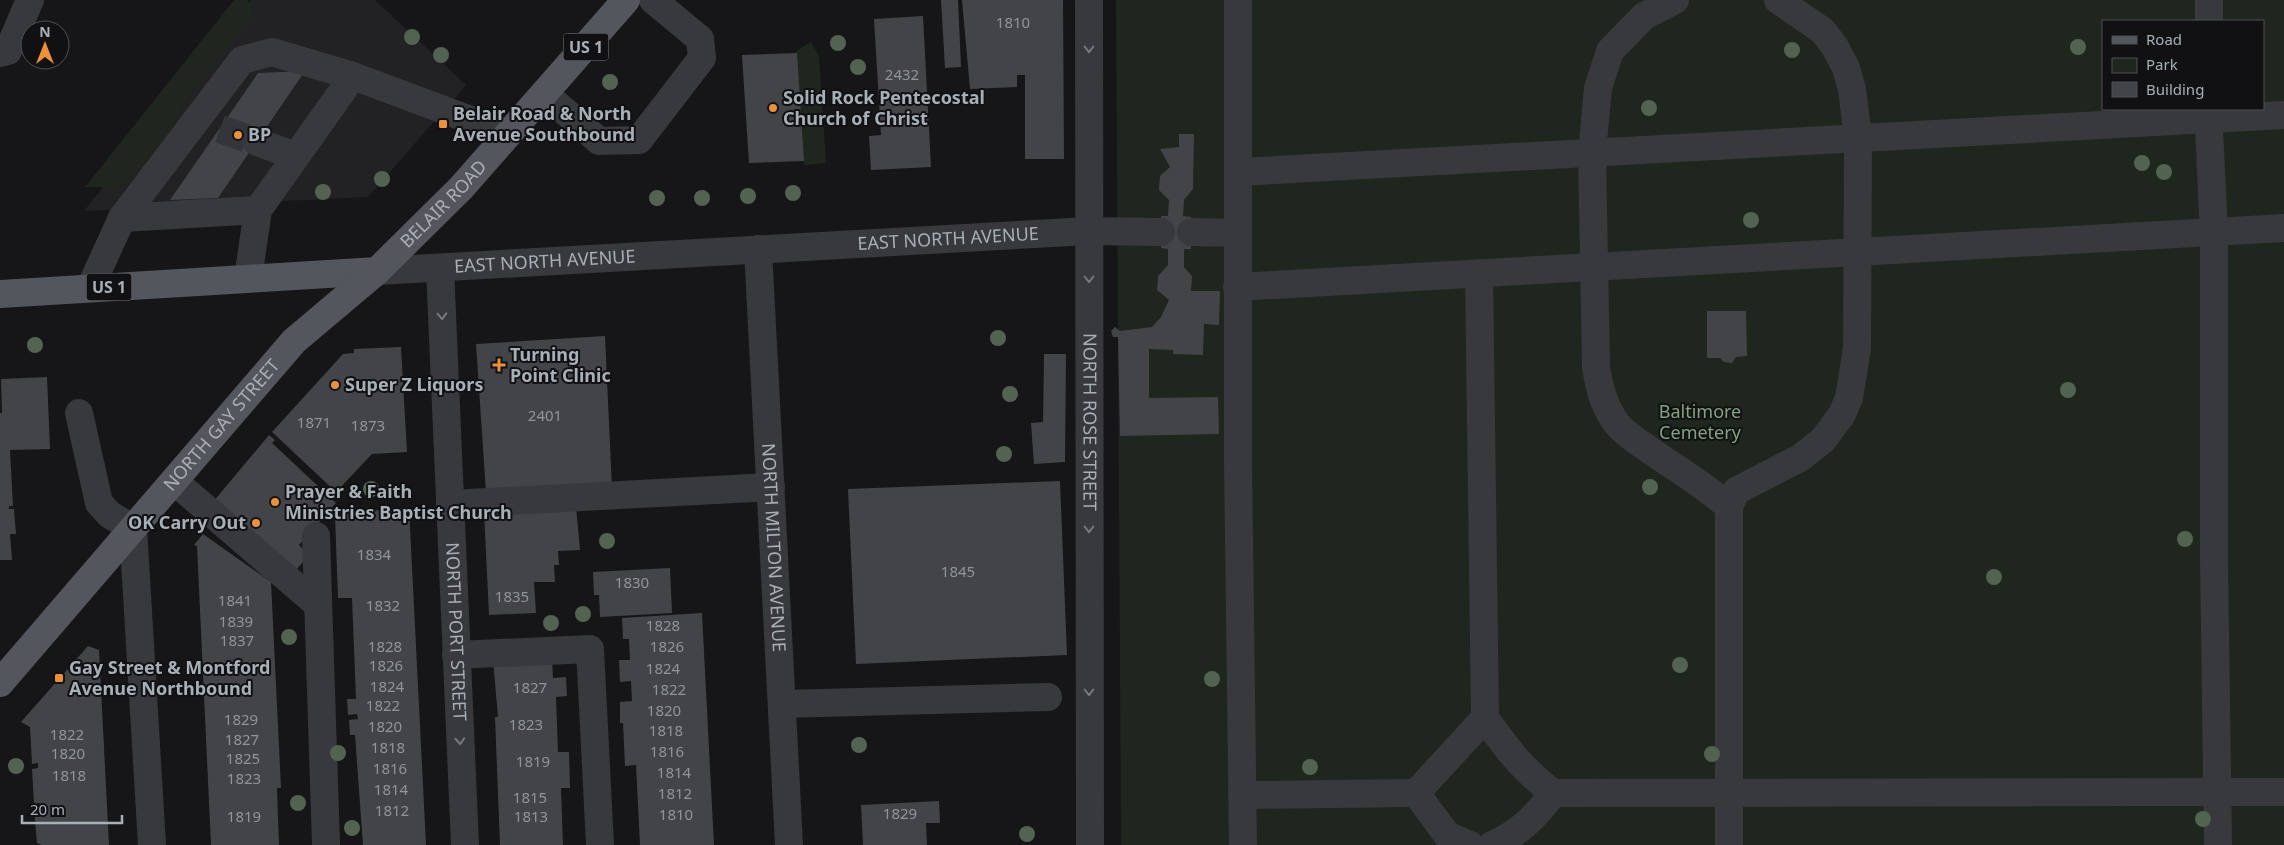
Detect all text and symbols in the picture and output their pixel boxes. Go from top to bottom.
house number: 1810 [996,12,1030,32]
north arrow [20,20,70,70]
legend [2102,20,2264,110]
text: N [39,22,51,41]
text: Road [2146,29,2182,49]
road number: US 1 [564,34,608,61]
one-way arrow [1084,45,1094,53]
text: Park [2146,54,2178,74]
house number: 2432 [885,64,919,84]
text: Building [2146,79,2204,99]
place label: Solid Rock Pentecostal Church of Christ [783,85,985,130]
place label: Belair Road & North Avenue Southbound [453,101,635,146]
marker: Solid Rock Pentecostal Church of Christ [767,102,779,114]
marker: Belair Road & North Avenue Southbound [437,118,449,130]
place label: BP [248,122,271,146]
marker: BP [232,129,244,141]
street label: BELAIR ROAD [394,154,491,253]
street label: EAST NORTH AVENUE [857,221,1039,255]
street label: EAST NORTH AVENUE [453,244,636,278]
road number: US 1 [86,274,132,300]
one-way arrow [1084,276,1094,284]
one-way arrow [436,313,447,321]
street label: NORTH ROSE STREET [1078,333,1103,511]
place label: Turning Point Clinic [510,342,611,387]
street label: NORTH GAY STREET [157,354,284,496]
marker: Turning Point Clinic [492,358,506,372]
place label: Super Z Liquors [345,372,483,396]
marker: Super Z Liquors [329,379,341,391]
park label: Baltimore Cemetery [1659,399,1742,444]
house number: 2401 [528,405,562,425]
house number: 1871 [297,412,331,432]
house number: 1873 [351,415,385,435]
street label: NORTH MILTON AVENUE [757,443,792,653]
place label: Prayer & Faith Ministries Baptist Church [285,479,512,524]
marker: Prayer & Faith Ministries Baptist Church [269,496,281,508]
place label: OK Carry Out [128,510,246,534]
marker: OK Carry Out [250,517,262,529]
one-way arrow [1084,526,1094,534]
street label: NORTH PORT STREET [441,542,473,722]
house number: 1834 [357,544,392,564]
house number: 1845 [941,561,975,581]
house number: 1830 [615,572,649,592]
house number: 1835 [495,586,529,606]
house number: 1841 [218,590,252,610]
house number: 1832 [366,595,400,615]
house number: 1839 [219,611,253,631]
house number: 1828 [646,615,680,635]
house number: 1837 [220,630,254,650]
house number: 1828 [368,636,402,656]
house number: 1826 [650,636,684,656]
place label: Gay Street & Montford Avenue Northbound [69,655,270,700]
house number: 1826 [369,655,403,675]
house number: 1824 [646,658,681,678]
marker: Gay Street & Montford Avenue Northbound [53,672,65,684]
house number: 1824 [370,676,405,696]
house number: 1827 [513,677,547,697]
house number: 1822 [652,679,686,699]
one-way arrow [1084,688,1094,696]
house number: 1822 [366,695,400,715]
house number: 1820 [647,700,681,720]
house number: 1829 [224,709,258,729]
house number: 1823 [509,714,543,734]
house number: 1820 [368,716,402,736]
house number: 1818 [649,720,683,740]
house number: 1822 [50,724,84,744]
house number: 1827 [225,729,259,749]
house number: 1818 [371,737,405,757]
one-way arrow [455,737,466,745]
house number: 1816 [650,741,684,761]
house number: 1820 [51,743,85,763]
house number: 1825 [226,748,260,768]
house number: 1819 [516,751,550,771]
house number: 1816 [373,758,407,778]
house number: 1814 [657,762,692,782]
house number: 1818 [52,765,86,785]
house number: 1823 [227,768,261,788]
house number: 1814 [374,779,409,799]
house number: 1812 [658,783,692,803]
house number: 1815 [513,787,547,807]
scale bar [22,792,122,824]
text: 20 m [30,799,65,819]
house number: 1812 [375,800,409,820]
house number: 1829 [883,803,917,823]
house number: 1810 [659,804,693,824]
house number: 1819 [227,806,261,826]
house number: 1813 [514,806,548,826]

